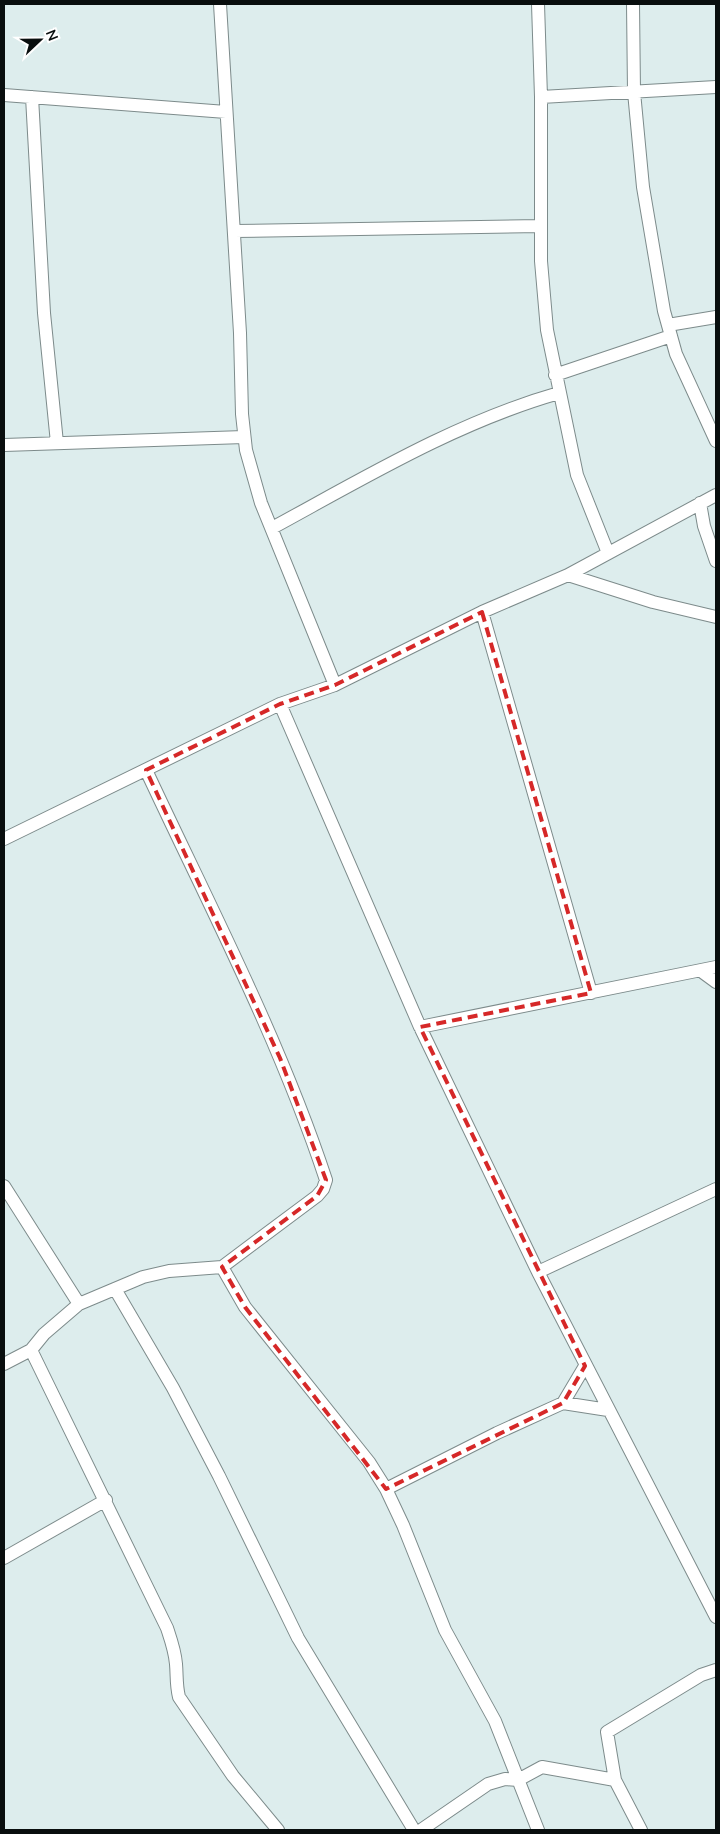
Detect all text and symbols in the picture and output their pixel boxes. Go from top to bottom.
north arrow [15,15,65,65]
text: N [41,27,62,44]

